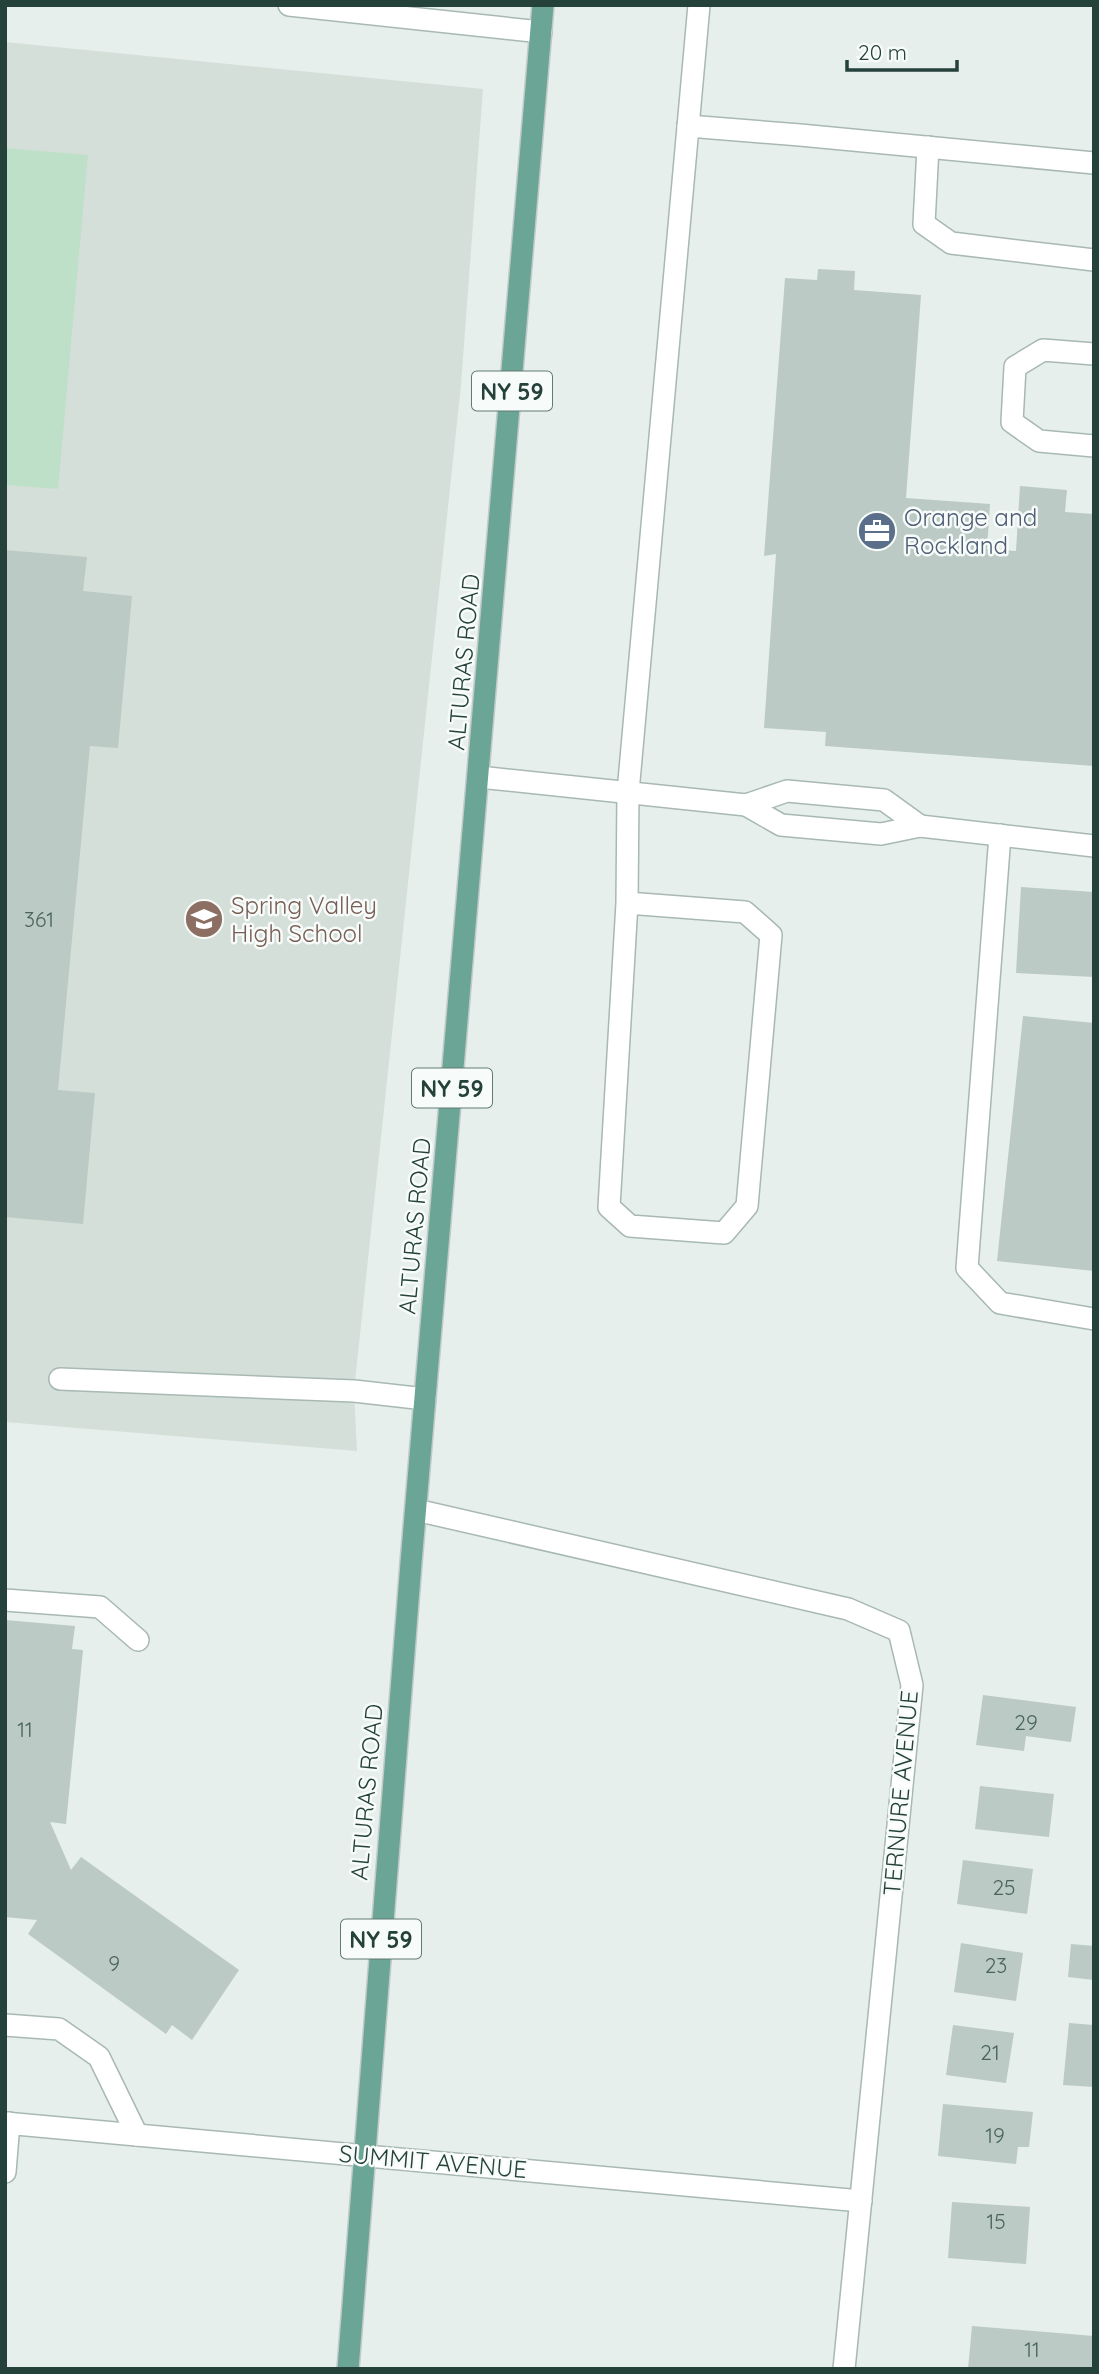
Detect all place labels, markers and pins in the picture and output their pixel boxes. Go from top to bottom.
place label: Orange and Rockland [904,502,1037,560]
office icon: Orange and Rockland [856,510,898,552]
place label: Spring Valley High School [231,890,377,948]
school or university icon: Spring Valley High School [183,898,225,940]

